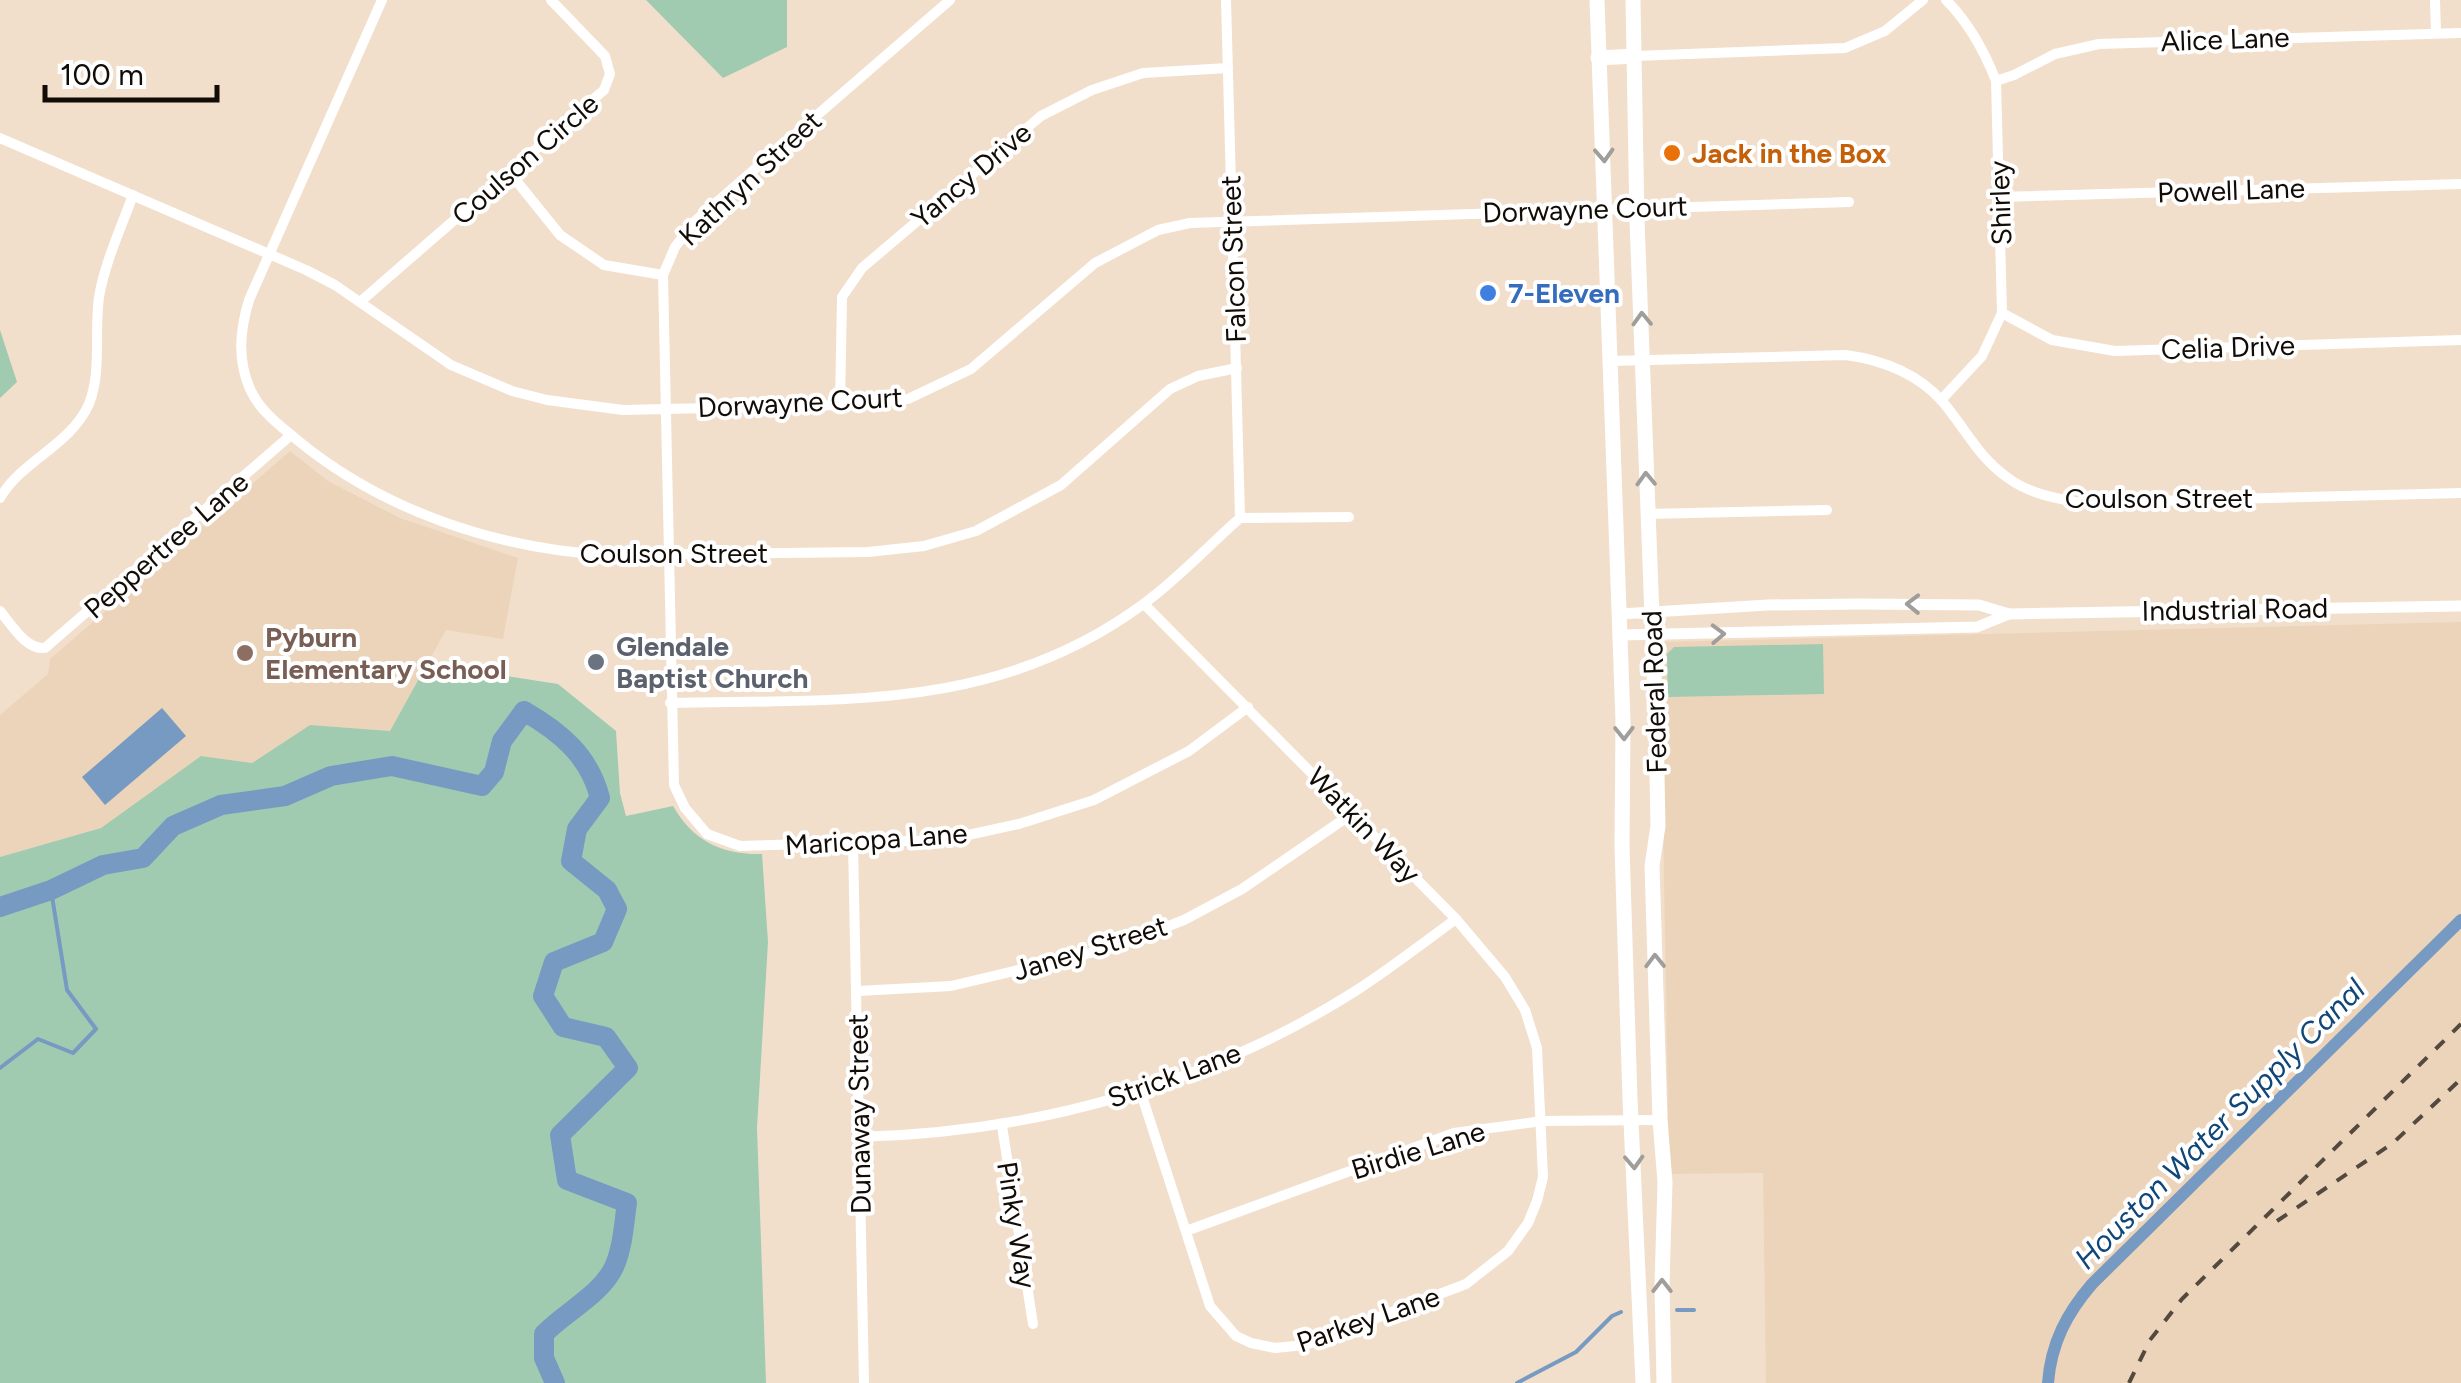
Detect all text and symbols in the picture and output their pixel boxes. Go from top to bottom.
street label: Alice Lane [2160,20,2290,58]
scale bar [45,40,218,102]
text: 100 m [60,56,144,93]
street label: Coulson Circle [445,86,605,232]
street label: Kathryn Street [672,103,828,253]
street label: Yancy Drive [904,115,1038,235]
place label: Jack in the Box [1692,136,1887,170]
marker: Jack in the Box [1661,142,1683,164]
one-way arrow [1593,148,1614,164]
street label: Shirley [1982,160,2018,246]
street label: Powell Lane [2157,170,2305,210]
street label: Falcon Street [1213,175,1253,343]
street label: Dorwayne Court [1482,188,1688,230]
place label: 7-Eleven [1508,276,1620,310]
marker: 7-Eleven [1477,282,1499,304]
one-way arrow [1631,311,1652,327]
street label: Celia Drive [2160,328,2296,366]
street label: Dorwayne Court [697,380,903,424]
street label: Peppertree Lane [77,464,255,626]
one-way arrow [1636,470,1657,486]
street label: Coulson Street [2065,481,2253,515]
street label: Coulson Street [580,536,768,570]
street label: Industrial Road [2141,590,2329,628]
one-way arrow [1904,593,1920,615]
street label: Federal Road [1634,610,1674,774]
place label: Pyburn Elementary School [265,620,507,686]
one-way arrow [1710,624,1726,645]
place label: Glendale Baptist Church [616,629,808,695]
marker: Pyburn Elementary School [234,642,256,664]
marker: Glendale Baptist Church [585,651,607,673]
one-way arrow [1613,725,1634,741]
street label: Watkin Way [1300,760,1428,890]
street label: Maricopa Lane [784,816,968,862]
street label: Janey Street [1009,908,1171,988]
one-way arrow [1645,952,1666,968]
water label: Houston Water Supply Canal [2067,971,2373,1277]
street label: Dunaway Street [840,1014,878,1214]
street label: Strick Lane [1103,1035,1245,1115]
street label: Birdie Lane [1347,1114,1489,1186]
one-way arrow [1623,1155,1644,1171]
street label: Pinky Way [990,1159,1044,1291]
one-way arrow [1652,1277,1673,1293]
street label: Parkey Lane [1292,1279,1444,1359]

